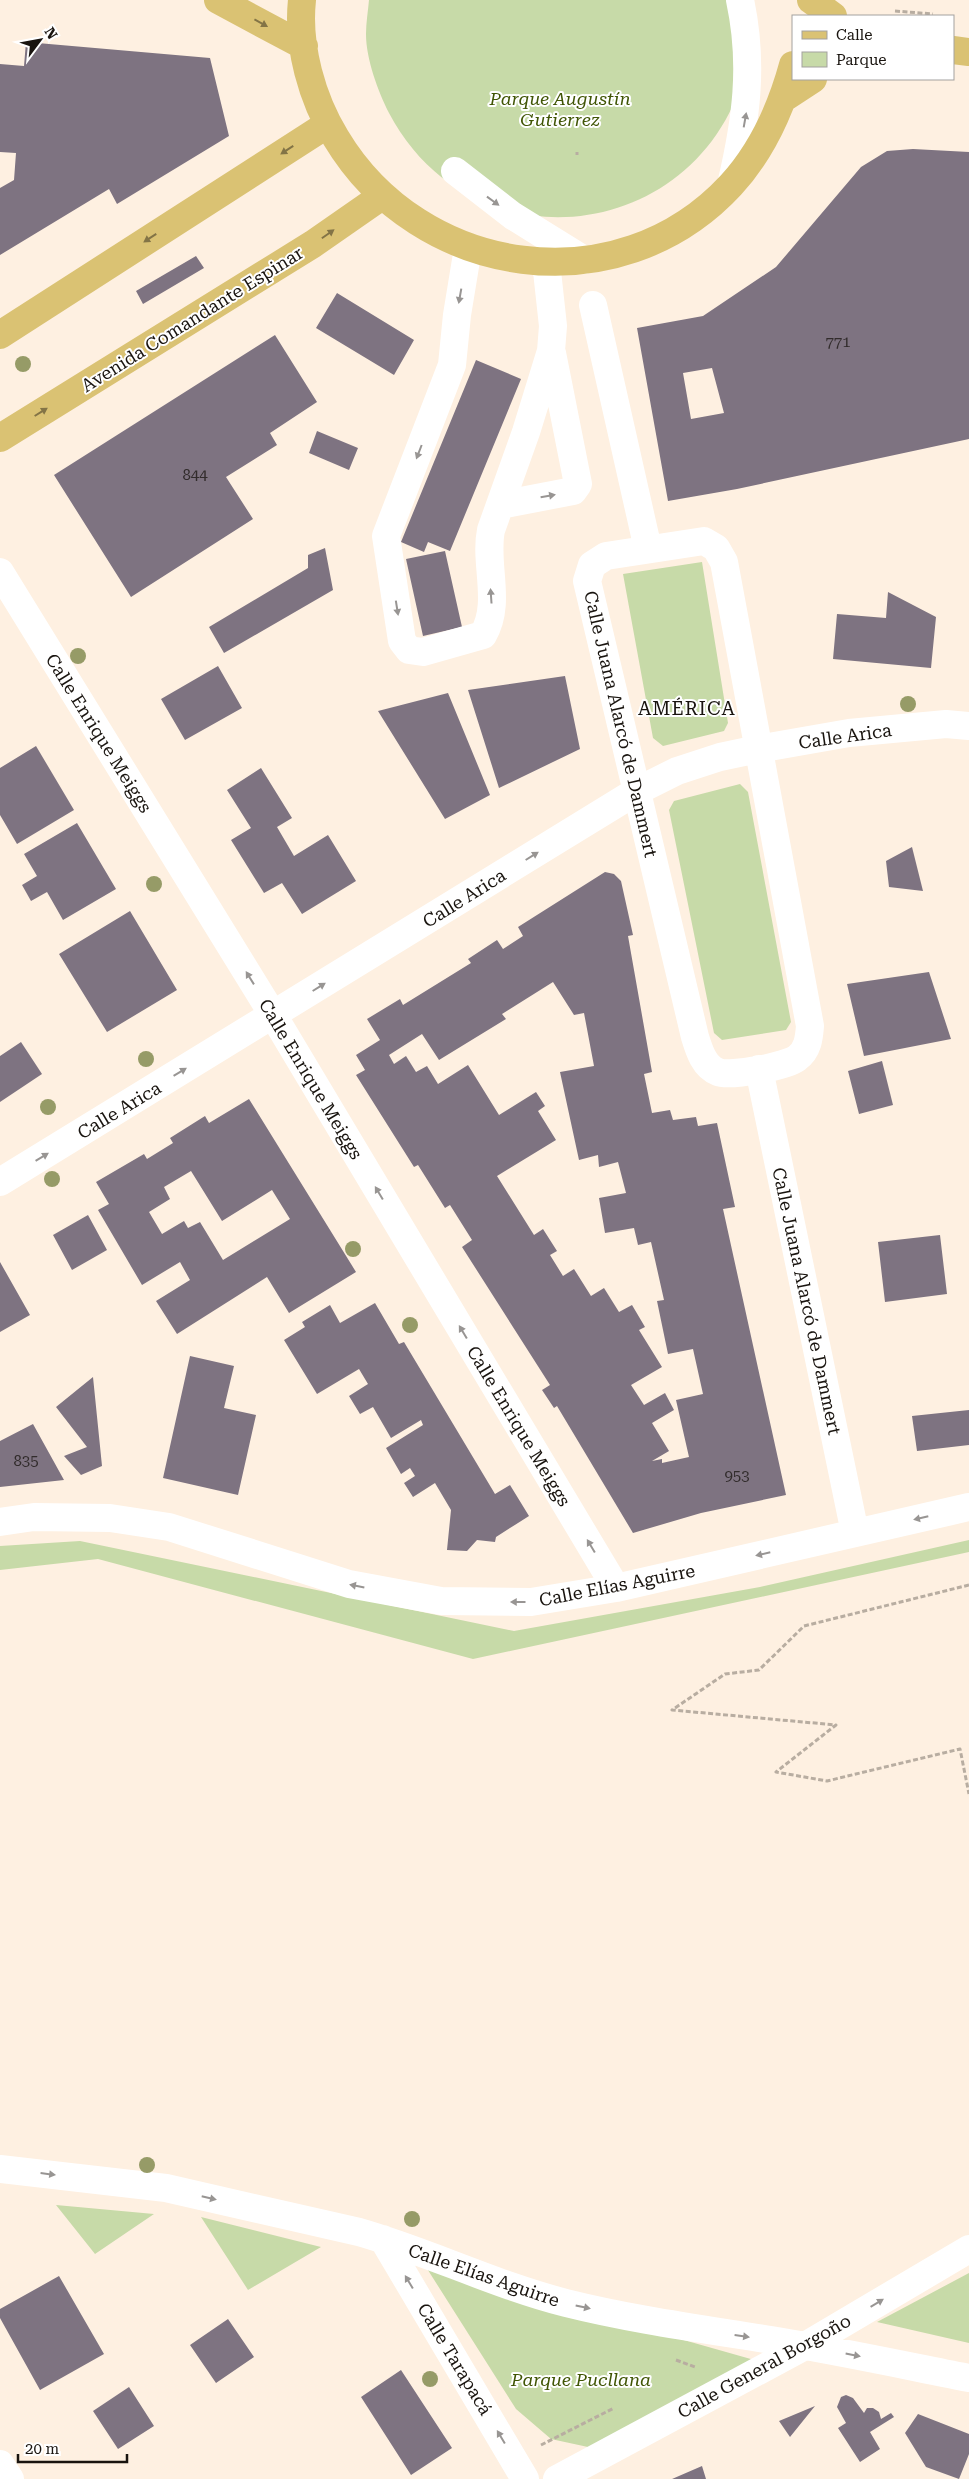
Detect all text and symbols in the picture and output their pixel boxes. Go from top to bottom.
north arrow [15,15,65,65]
legend [792,15,954,80]
one-way arrow [254,19,269,27]
text: N [41,24,61,42]
text: Calle [836,26,872,44]
text: Parque [836,51,887,69]
park label: Parque Augustín Gutierrez [488,88,631,130]
one-way arrow [741,111,749,127]
one-way arrow [280,145,293,155]
one-way arrow [486,196,500,206]
one-way arrow [321,229,335,239]
one-way arrow [143,234,157,243]
street label: Avenida Comandante Espinar [77,242,307,396]
one-way arrow [456,289,464,305]
house number: 771 [825,333,851,351]
one-way arrow [35,408,48,417]
one-way arrow [414,445,422,459]
house number: 844 [182,466,208,484]
one-way arrow [541,491,557,499]
one-way arrow [487,588,495,604]
street label: Calle Juana Alarcó de Dammert [580,589,662,860]
one-way arrow [393,600,401,616]
street label: Calle Enrique Meiggs [42,650,156,816]
district label: AMÉRICA [638,697,736,720]
street label: Calle Arica [797,719,893,753]
one-way arrow [525,851,538,861]
street label: Calle Arica [419,864,510,932]
one-way arrow [246,972,255,985]
one-way arrow [312,983,325,992]
street label: Calle Enrique Meiggs [255,995,367,1163]
one-way arrow [174,1068,187,1077]
street label: Calle Arica [73,1077,165,1143]
one-way arrow [35,1152,48,1161]
street label: Calle Juana Alarcó de Dammert [768,1165,846,1437]
one-way arrow [375,1186,384,1199]
one-way arrow [458,1325,467,1338]
street label: Calle Enrique Meiggs [463,1342,575,1510]
house number: 835 [13,1452,39,1470]
house number: 953 [724,1467,750,1485]
one-way arrow [914,1514,929,1522]
one-way arrow [587,1540,596,1553]
one-way arrow [756,1550,771,1558]
street label: Calle Elías Aguirre [537,1560,697,1610]
one-way arrow [349,1581,365,1589]
one-way arrow [510,1598,526,1606]
one-way arrow [41,2170,57,2178]
one-way arrow [202,2194,217,2202]
street label: Calle Elías Aguirre [406,2239,562,2311]
one-way arrow [405,2275,414,2288]
street label: Calle Tarapacá [413,2299,497,2419]
one-way arrow [871,2299,884,2308]
one-way arrow [575,2303,590,2311]
street label: Calle General Borgoño [674,2310,854,2422]
one-way arrow [735,2332,751,2340]
one-way arrow [845,2352,861,2360]
park label: Parque Pucllana [510,2369,651,2390]
one-way arrow [497,2429,505,2444]
scale bar [18,2432,126,2464]
text: 20 m [25,2440,60,2458]

